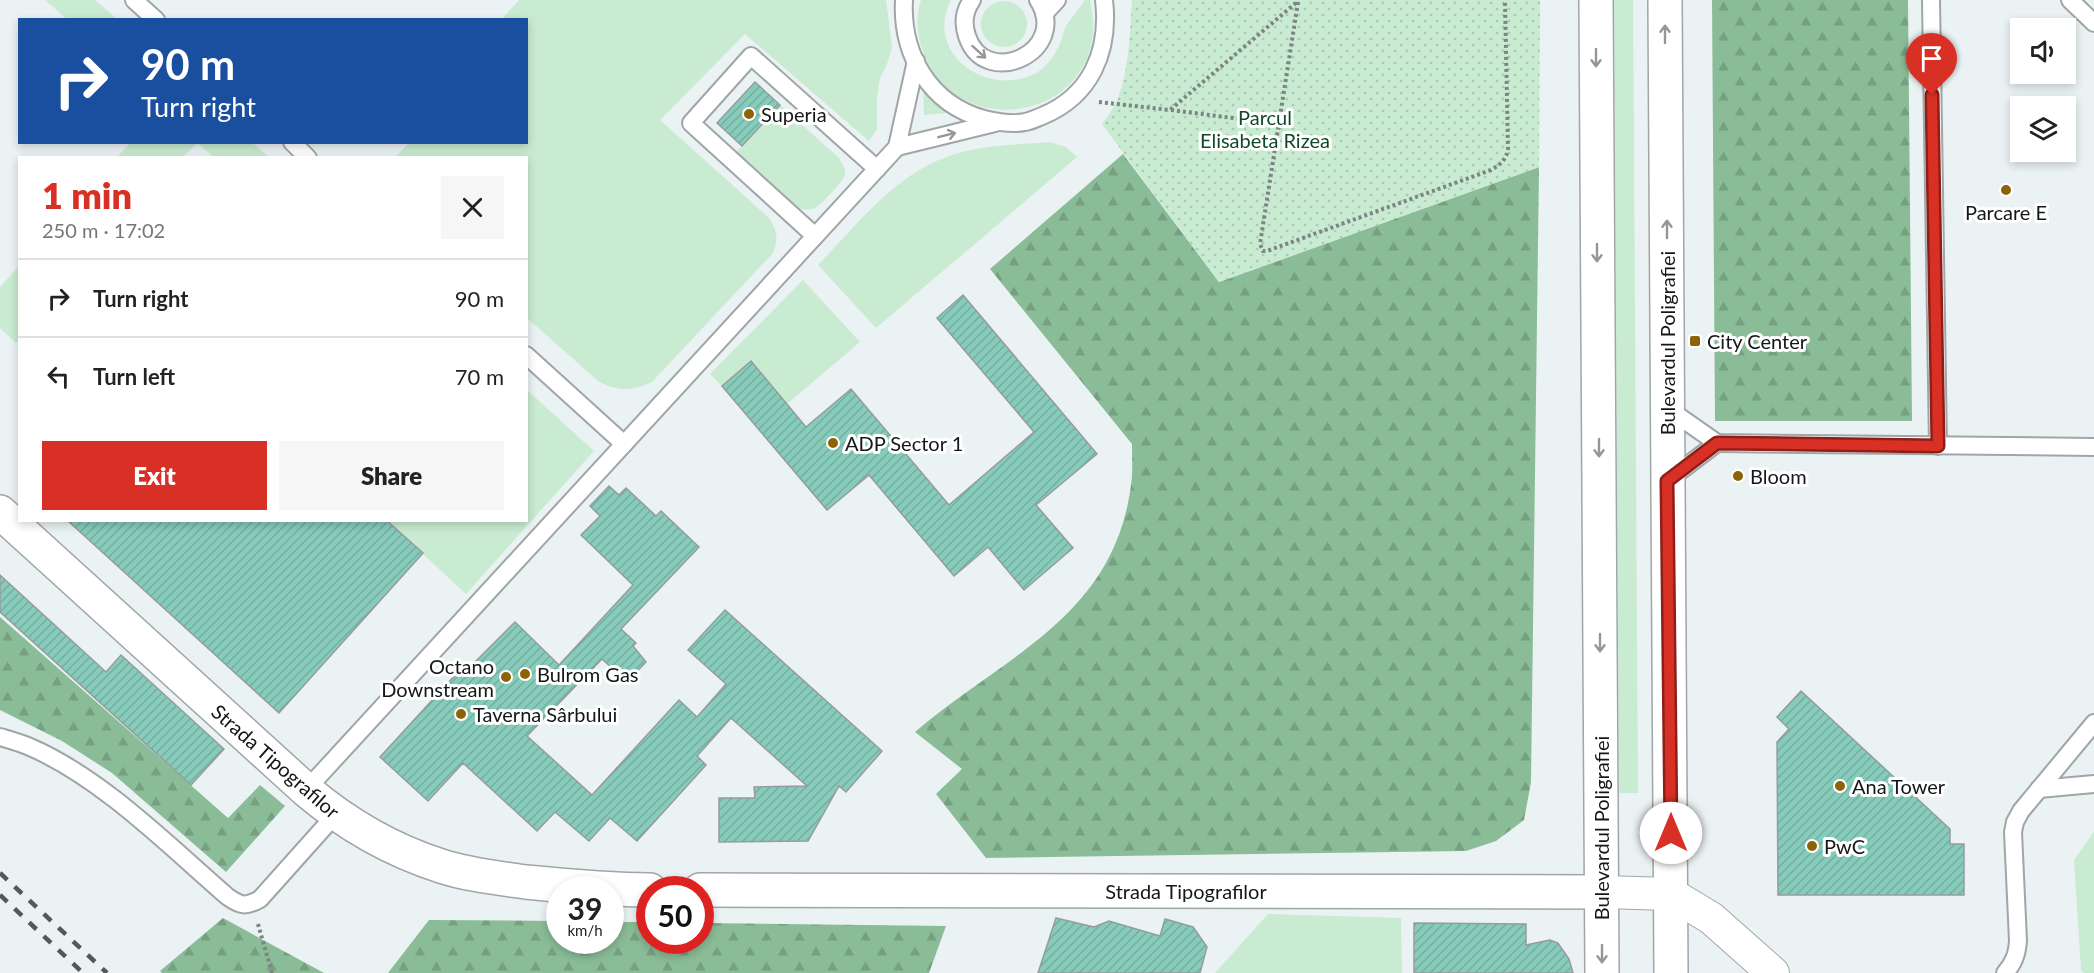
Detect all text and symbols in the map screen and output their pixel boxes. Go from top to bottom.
map controls [2010,18,2076,162]
button: sound [2010,18,2076,84]
one-way arrow [1659,25,1671,45]
pin [1906,33,1957,95]
text: 90 m [141,39,235,89]
icon: right [42,42,120,120]
icon: arrive [1915,42,1948,75]
one-way arrow [971,45,986,59]
one-way arrow [1590,48,1602,68]
text: Turn right [141,90,256,123]
button: layers [2010,96,2076,162]
place label: Superia [761,102,827,126]
park label: Parcul Elisabeta Rizea [1200,105,1330,152]
marker: Superia [742,107,756,121]
one-way arrow [937,128,956,140]
text: 1 min [42,173,132,217]
button: close [441,176,504,239]
marker: Parcare E [1999,183,2013,197]
place label: Parcare E [1965,200,2047,224]
text: 250 m · 17:02 [42,218,165,242]
one-way arrow [1661,220,1672,240]
one-way arrow [1591,243,1603,263]
street label: Bulevardul Poligrafiei [1655,251,1679,435]
icon: right [42,282,75,315]
text: Turn right [93,285,188,312]
text: 90 m [455,285,504,312]
place label: City Center [1707,329,1808,353]
marker: City Center [1688,334,1702,348]
icon: left [42,360,75,393]
text: Turn left [93,363,175,390]
text: 70 m [455,363,504,390]
place label: ADP Sector 1 [845,431,963,455]
marker: ADP Sector 1 [826,436,840,450]
one-way arrow [1593,438,1604,458]
button: Exit [42,441,267,510]
button: Share [279,441,504,510]
place label: Bloom [1750,464,1807,488]
marker: Bloom [1731,469,1745,483]
one-way arrow [1594,633,1606,653]
place label: Octano Downstream [381,654,494,701]
place label: Bulrom Gas [537,662,639,686]
marker: Bulrom Gas [518,667,532,681]
marker: Octano Downstream [499,670,513,684]
street label: Strada Tipografilor [207,699,345,823]
place label: Taverna Sârbului [473,702,617,726]
marker: Taverna Sârbului [454,707,468,721]
street label: Bulevardul Poligrafiei [1589,736,1613,920]
place label: Ana Tower [1852,774,1946,798]
marker: Ana Tower [1833,779,1847,793]
position arrow [1639,801,1703,865]
place label: PwC [1824,834,1865,858]
marker: PwC [1805,839,1819,853]
speed limit sign: 50 [636,876,714,954]
street label: Strada Tipografilor [1105,879,1267,903]
text: 39 [568,890,602,926]
text: km/h [567,921,603,939]
one-way arrow [1596,943,1608,963]

